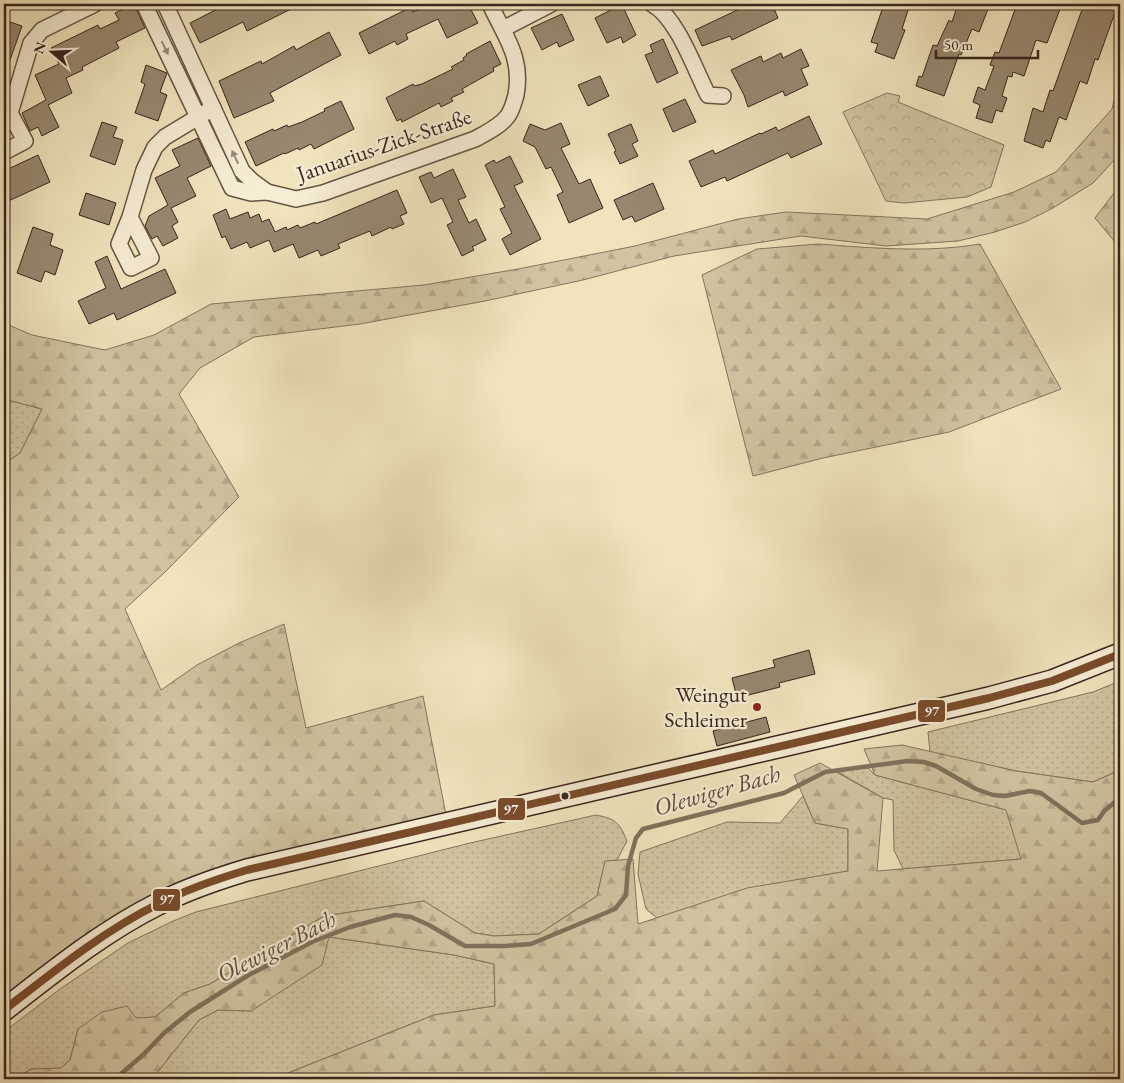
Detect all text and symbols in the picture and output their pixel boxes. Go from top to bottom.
north arrow [28,28,78,78]
scale bar [936,28,1039,60]
text: 50 m [944,35,973,54]
text: N [29,39,50,56]
one-way arrow [161,41,169,55]
street label: Januarius-Zick-Straße [291,101,475,189]
one-way arrow [231,150,239,164]
place label: Weingut Schleimer [664,680,748,734]
line badge: 97 [917,699,946,723]
marker: Weingut Schleimer [751,701,763,713]
text: 97 [925,702,940,720]
water label: Olewiger Bach [650,757,784,823]
unlabelled marker [560,791,570,801]
line badge: 97 [497,797,526,821]
text: 97 [504,800,519,818]
line badge: 97 [152,888,181,912]
text: 97 [160,890,175,908]
water label: Olewiger Bach [211,903,341,989]

